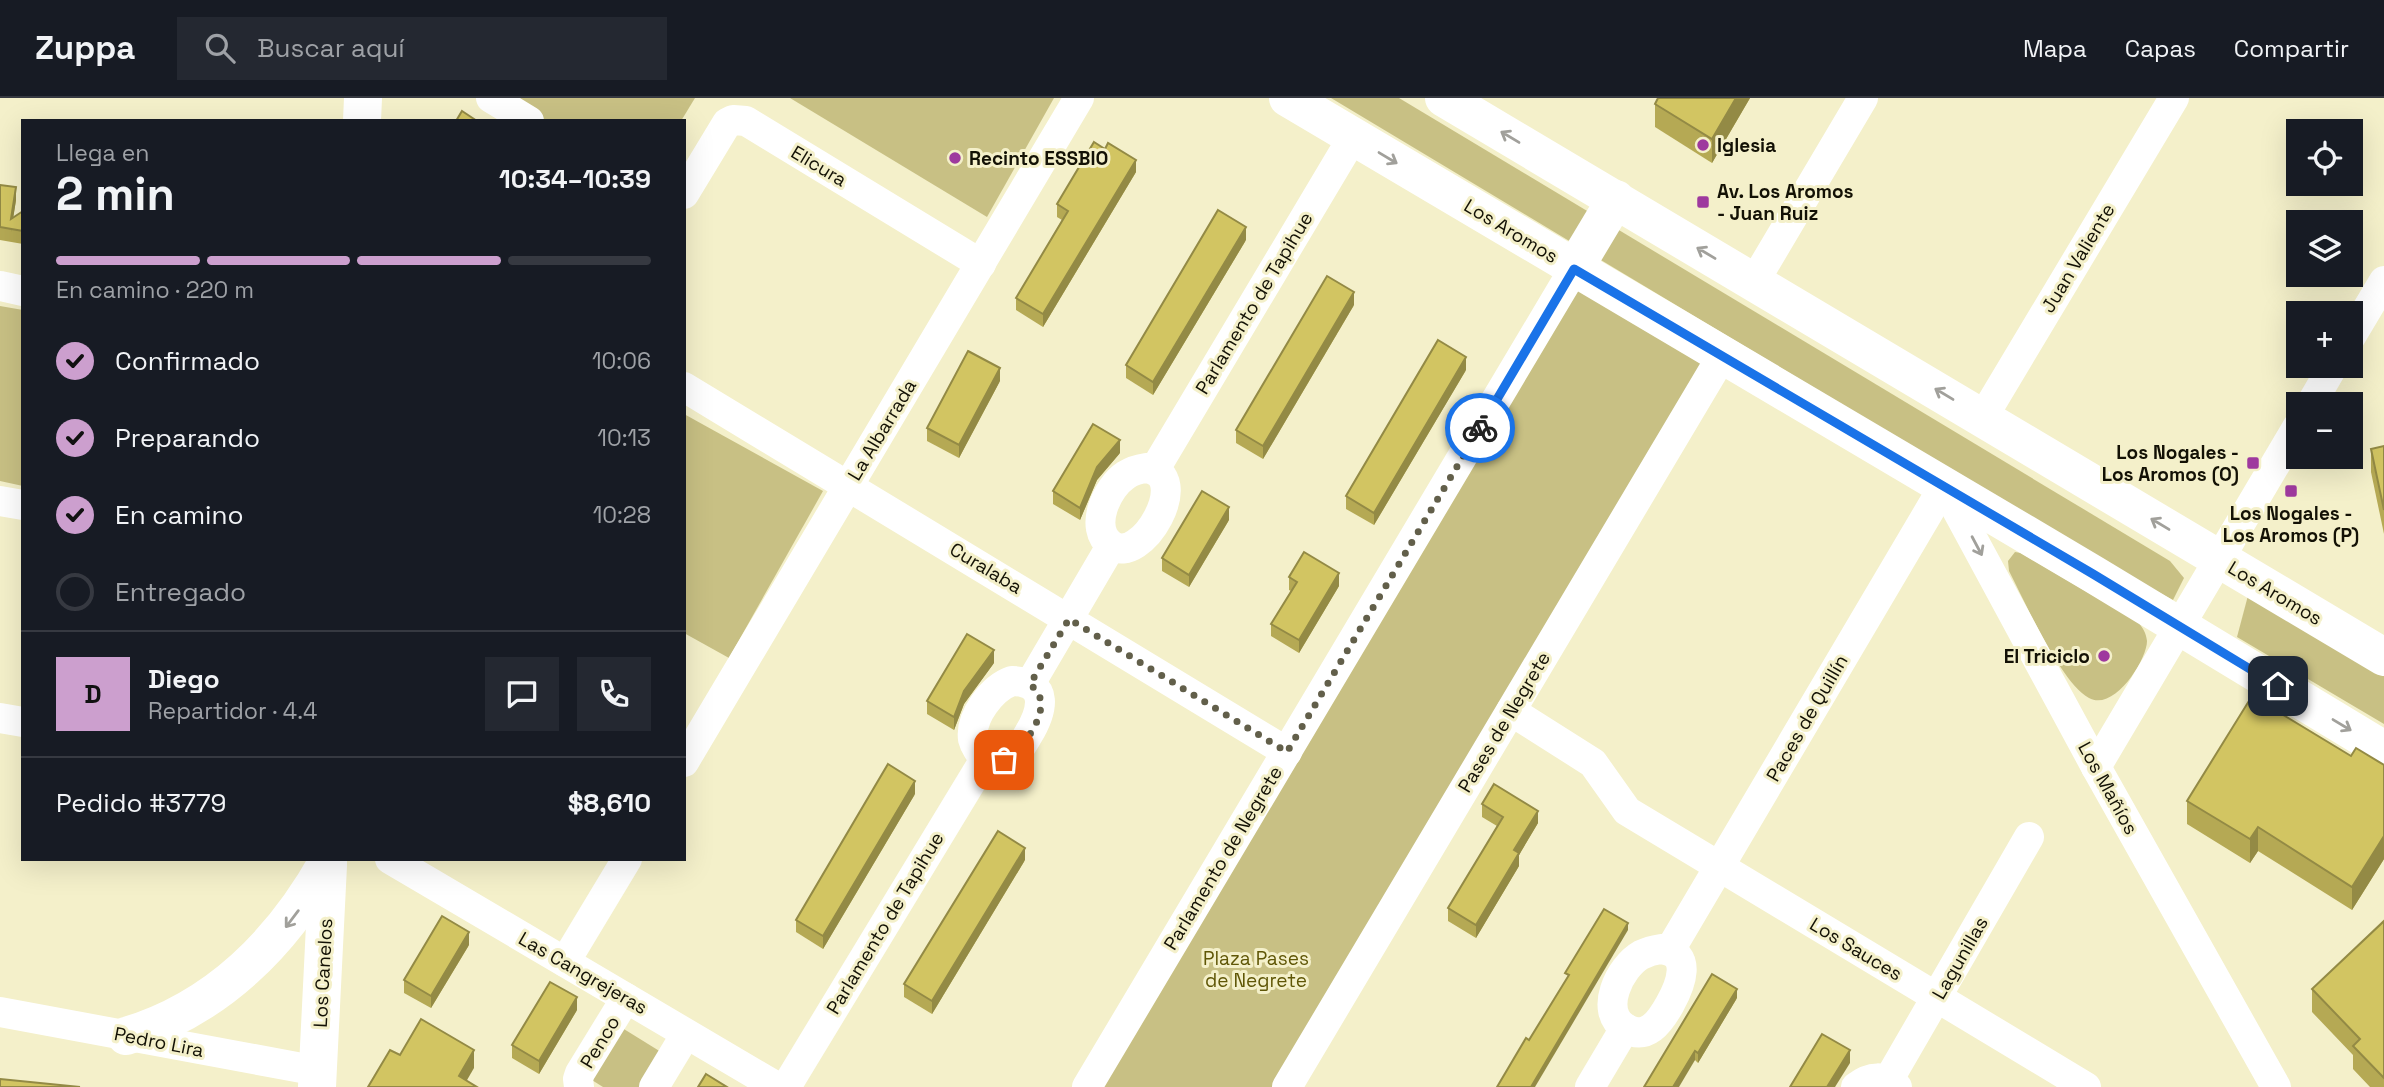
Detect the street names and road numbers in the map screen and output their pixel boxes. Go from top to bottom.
street label: Elicura [787,140,852,192]
street label: Los Aromos [1459,193,1563,269]
street label: Juan Valiente [2036,199,2120,317]
street label: Parlamento de Tapihue [1190,207,1318,399]
street label: La Albarrada [842,375,922,485]
street label: Curalaba [945,537,1027,599]
street label: Los Aromos [2223,555,2327,631]
street label: Pases de Negrete [1452,647,1556,797]
street label: Paces de Quillín [1761,650,1853,786]
street label: Los Mañíos [2072,737,2144,839]
street label: Parlamento de Negrete [1158,761,1288,955]
street label: Parlamento de Tapihue [821,827,949,1019]
street label: Los Sauces [1805,912,1907,986]
street label: Lagunillas [1926,912,1994,1004]
street label: Los Canelos [308,918,338,1028]
street label: Las Cangrejeras [514,926,652,1020]
street label: Penco [575,1011,625,1073]
street label: Pedro Lira [112,1021,206,1063]

